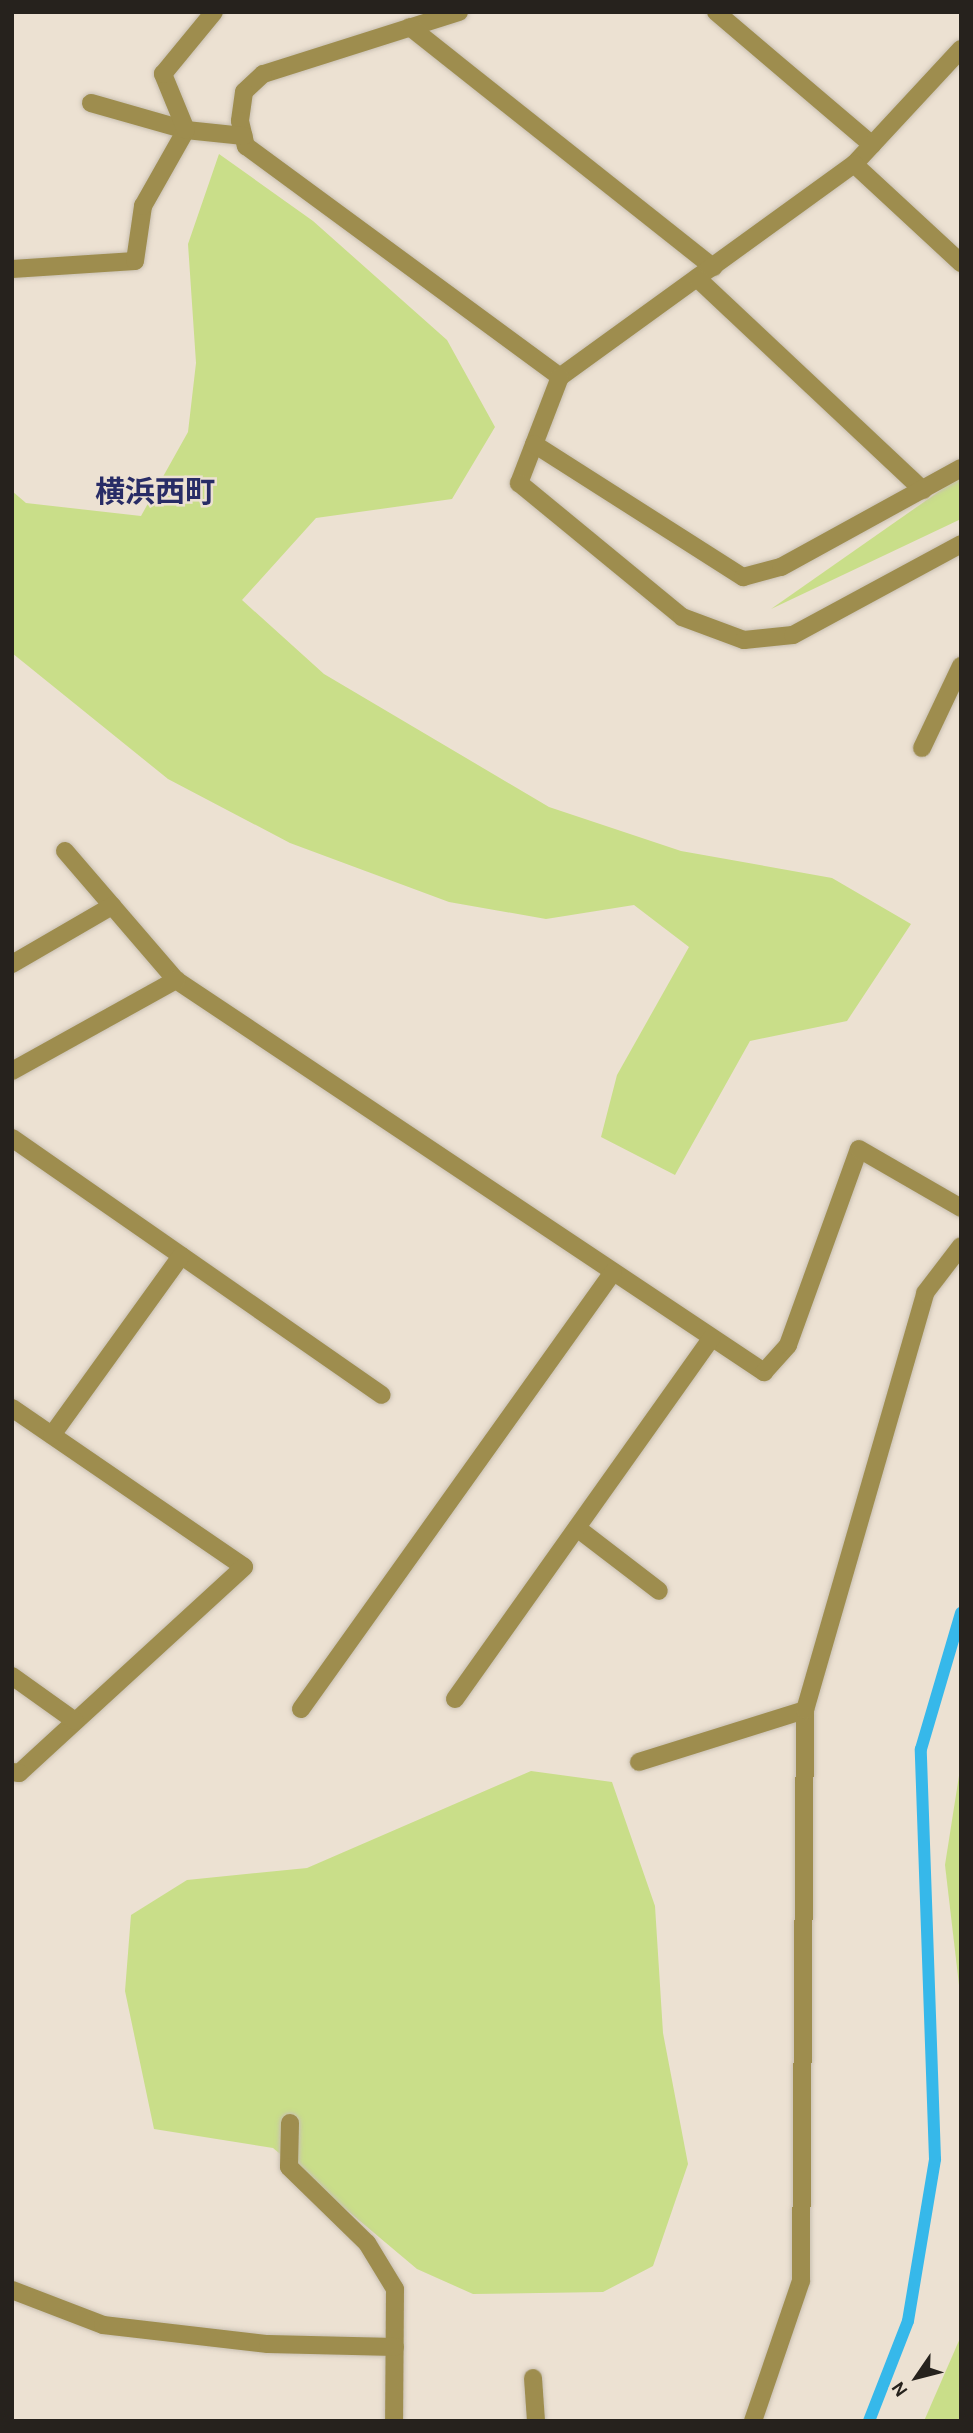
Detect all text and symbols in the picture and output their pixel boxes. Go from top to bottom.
district label: 横浜西町 [95,474,215,510]
north arrow [882,2342,952,2412]
text: N [887,2377,913,2401]

